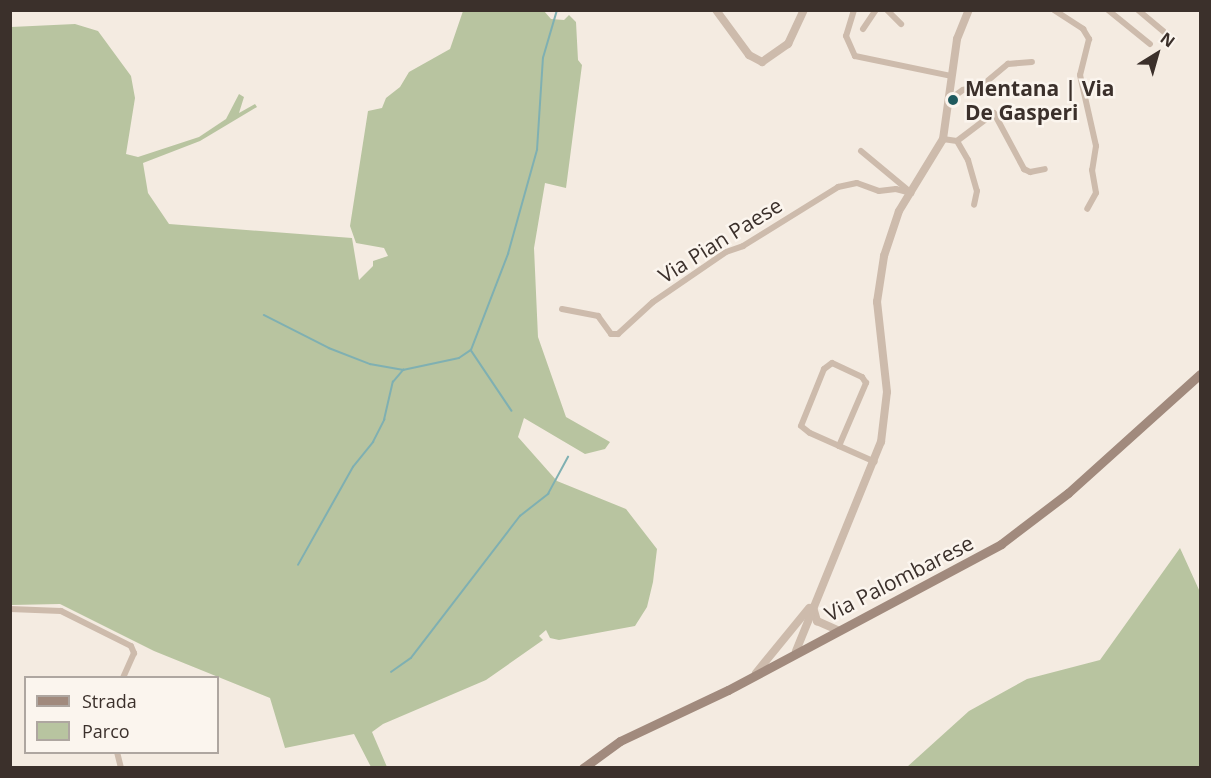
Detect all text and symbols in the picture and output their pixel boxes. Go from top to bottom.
north arrow [1127,24,1187,84]
text: N [1156,27,1180,52]
place label: Mentana | Via De Gasperi [965,75,1115,125]
marker: Mentana | Via De Gasperi [946,93,960,107]
street label: Via Pian Paese [654,192,786,288]
street label: Via Palombarese [821,530,977,626]
legend [24,676,219,754]
text: Strada [82,689,137,713]
text: Parco [82,719,130,743]

